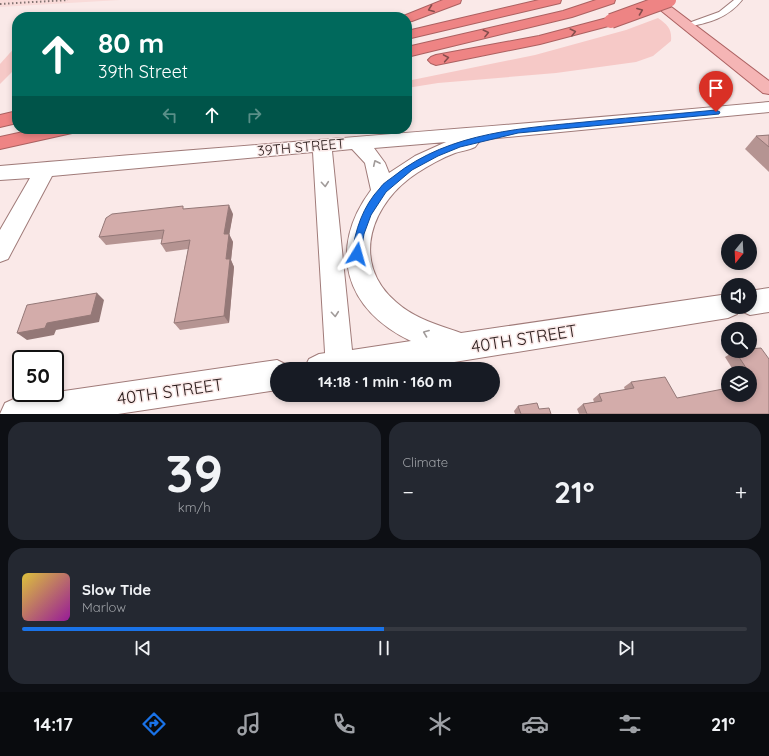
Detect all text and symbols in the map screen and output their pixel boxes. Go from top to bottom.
one-way arrow [428,5,435,13]
one-way arrow [637,8,644,16]
text: 80 m [98,25,164,60]
icon: ahead [32,28,84,80]
one-way arrow [570,28,576,36]
one-way arrow [483,30,489,38]
one-way arrow [442,54,449,63]
text: 39th Street [98,60,188,83]
pin [699,71,733,112]
icon: arrive [705,77,727,99]
icon: left [159,104,181,126]
icon: ahead [201,104,223,126]
icon: right [243,104,265,126]
street label: 39TH STREET [257,134,345,160]
one-way arrow [372,159,380,166]
one-way arrow [320,181,329,187]
position arrow [336,233,378,275]
north arrow [721,234,757,270]
map controls [721,234,757,402]
button: sound [721,278,757,314]
one-way arrow [330,311,339,317]
street label: 40TH STREET [470,319,578,357]
button: search [721,322,757,358]
one-way arrow [423,330,430,338]
speed limit sign: 50 [12,350,64,402]
button: layers [721,366,757,402]
text: 14:18 · 1 min · 160 m [318,372,452,391]
street label: 40TH STREET [116,373,224,409]
text: 39 [166,440,223,505]
text: Climate [403,454,448,470]
text: 21° [554,473,595,511]
text: − [403,478,414,506]
text: + [735,478,747,506]
text: km/h [178,499,211,515]
text: Slow Tide [82,580,151,599]
text: Marlow [82,599,126,615]
icon: previous [132,637,154,659]
icon: pause [373,637,395,659]
icon: next [615,637,637,659]
icon: directions [140,710,168,738]
icon: music [235,710,263,738]
icon: phone [330,710,358,738]
icon: climate [426,710,454,738]
icon: car [521,710,549,738]
icon: filters [616,710,644,738]
text: 14:17 [34,713,73,736]
text: 21° [711,713,735,736]

